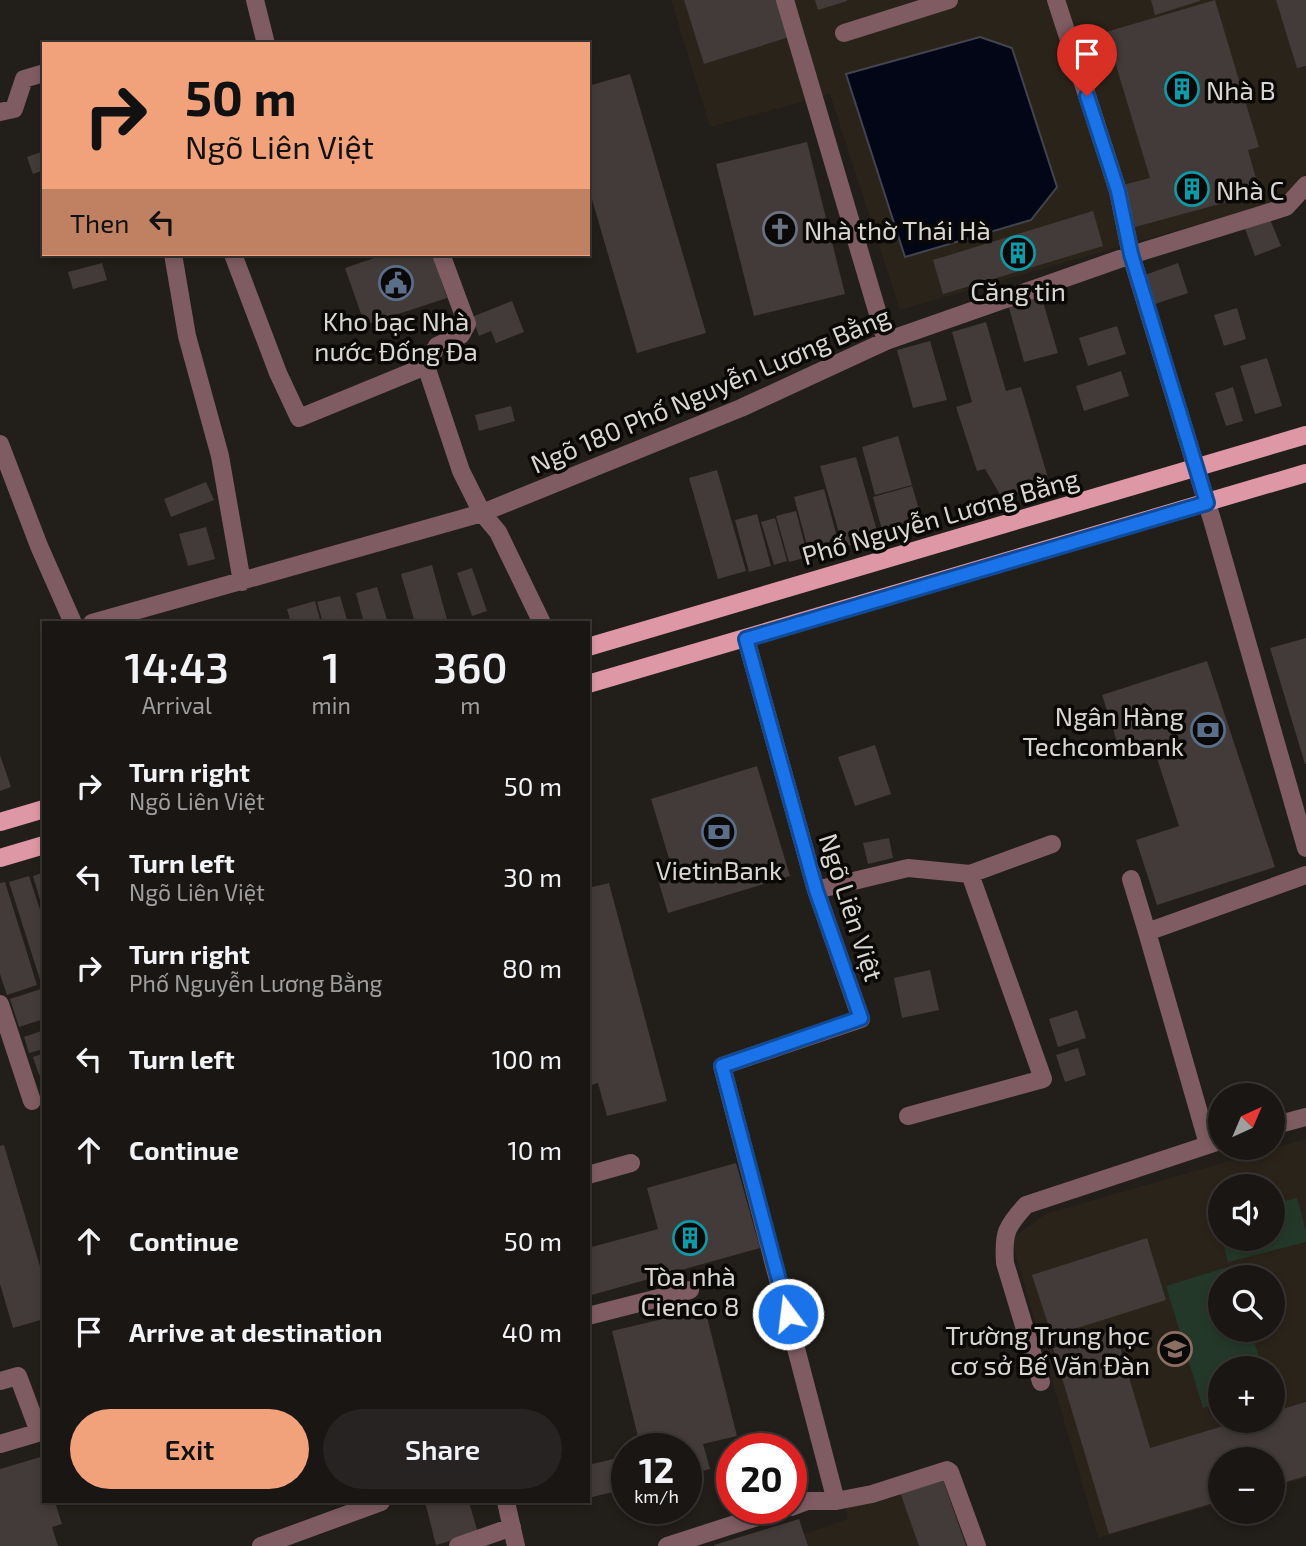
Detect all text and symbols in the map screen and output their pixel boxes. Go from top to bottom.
pin [1057,24,1117,96]
icon: arrive [1068,35,1106,73]
text: 50 m [185,67,297,126]
icon: right [70,70,161,161]
building icon: Nhà B [1163,70,1201,108]
place label: Nhà B [1206,74,1276,105]
text: Ngõ Liên Việt [185,127,374,165]
building icon: Nhà C [1173,170,1211,208]
place label: Nhà C [1216,174,1284,205]
icon: left [143,203,181,241]
text: Then [70,207,129,238]
church icon: Nhà thờ Thái Hà [761,210,799,248]
place label: Nhà thờ Thái Hà [804,214,991,245]
building icon: Căng tin [999,234,1037,272]
public building icon: Kho bạc Nhà nước Đống Đa [377,264,415,302]
place label: Căng tin [970,275,1066,306]
street label: Ngõ 180 Phố Nguyễn Lương Bằng [526,299,894,479]
place label: Kho bạc Nhà nước Đống Đa [314,305,478,366]
street label: Phố Nguyễn Lương Bằng [798,462,1082,570]
text: 14:43 [125,641,229,691]
text: 1 [322,641,340,691]
text: 360 [433,641,507,691]
text: Arrival [142,691,212,719]
text: min [312,691,351,719]
text: m [460,691,480,719]
place label: Ngân Hàng Techcombank [1023,700,1184,761]
bank icon: Ngân Hàng Techcombank [1189,711,1227,749]
text: Turn right [129,756,250,787]
icon: right [70,767,108,805]
text: 50 m [504,770,562,801]
text: Ngõ Liên Việt [129,787,265,815]
bank icon: VietinBank [700,813,738,851]
street label: Ngõ Liên Việt [814,829,890,985]
text: Turn left [129,847,235,878]
place label: VietinBank [656,854,782,885]
icon: left [70,858,108,896]
text: 30 m [503,861,562,892]
text: Ngõ Liên Việt [129,878,265,906]
text: Turn right [129,938,250,969]
icon: right [70,949,108,987]
text: 80 m [502,952,562,983]
text: Phố Nguyễn Lương Bằng [129,969,382,997]
icon: left [70,1040,108,1078]
text: Turn left [129,1043,235,1074]
text: 100 m [492,1043,562,1074]
north arrow [1208,1083,1284,1160]
map controls [1208,1083,1285,1524]
icon: ahead [70,1131,108,1169]
text: Continue [129,1134,239,1165]
text: 10 m [507,1134,562,1165]
button: sound [1208,1174,1285,1251]
building icon: Tòa nhà Cienco 8 [671,1219,709,1257]
icon: ahead [70,1222,108,1260]
text: Continue [129,1225,239,1256]
text: 50 m [504,1225,562,1256]
place label: Tòa nhà Cienco 8 [640,1260,740,1321]
button: search [1208,1265,1285,1342]
position arrow [751,1277,825,1351]
icon: arrive [70,1313,108,1351]
text: Arrive at destination [129,1316,382,1347]
text: 40 m [502,1316,562,1347]
place label: Trường Trung học cơ sở Bế Văn Đàn [946,1319,1150,1380]
school or university icon: Trường Trung học cơ sở Bế Văn Đàn [1156,1330,1194,1368]
button: + [1208,1356,1285,1433]
button: Exit [70,1409,309,1489]
button: Share [323,1409,562,1489]
speed limit sign: 20 [716,1433,807,1524]
button: − [1208,1447,1285,1524]
text: 12 [639,1448,674,1490]
text: km/h [634,1485,679,1507]

